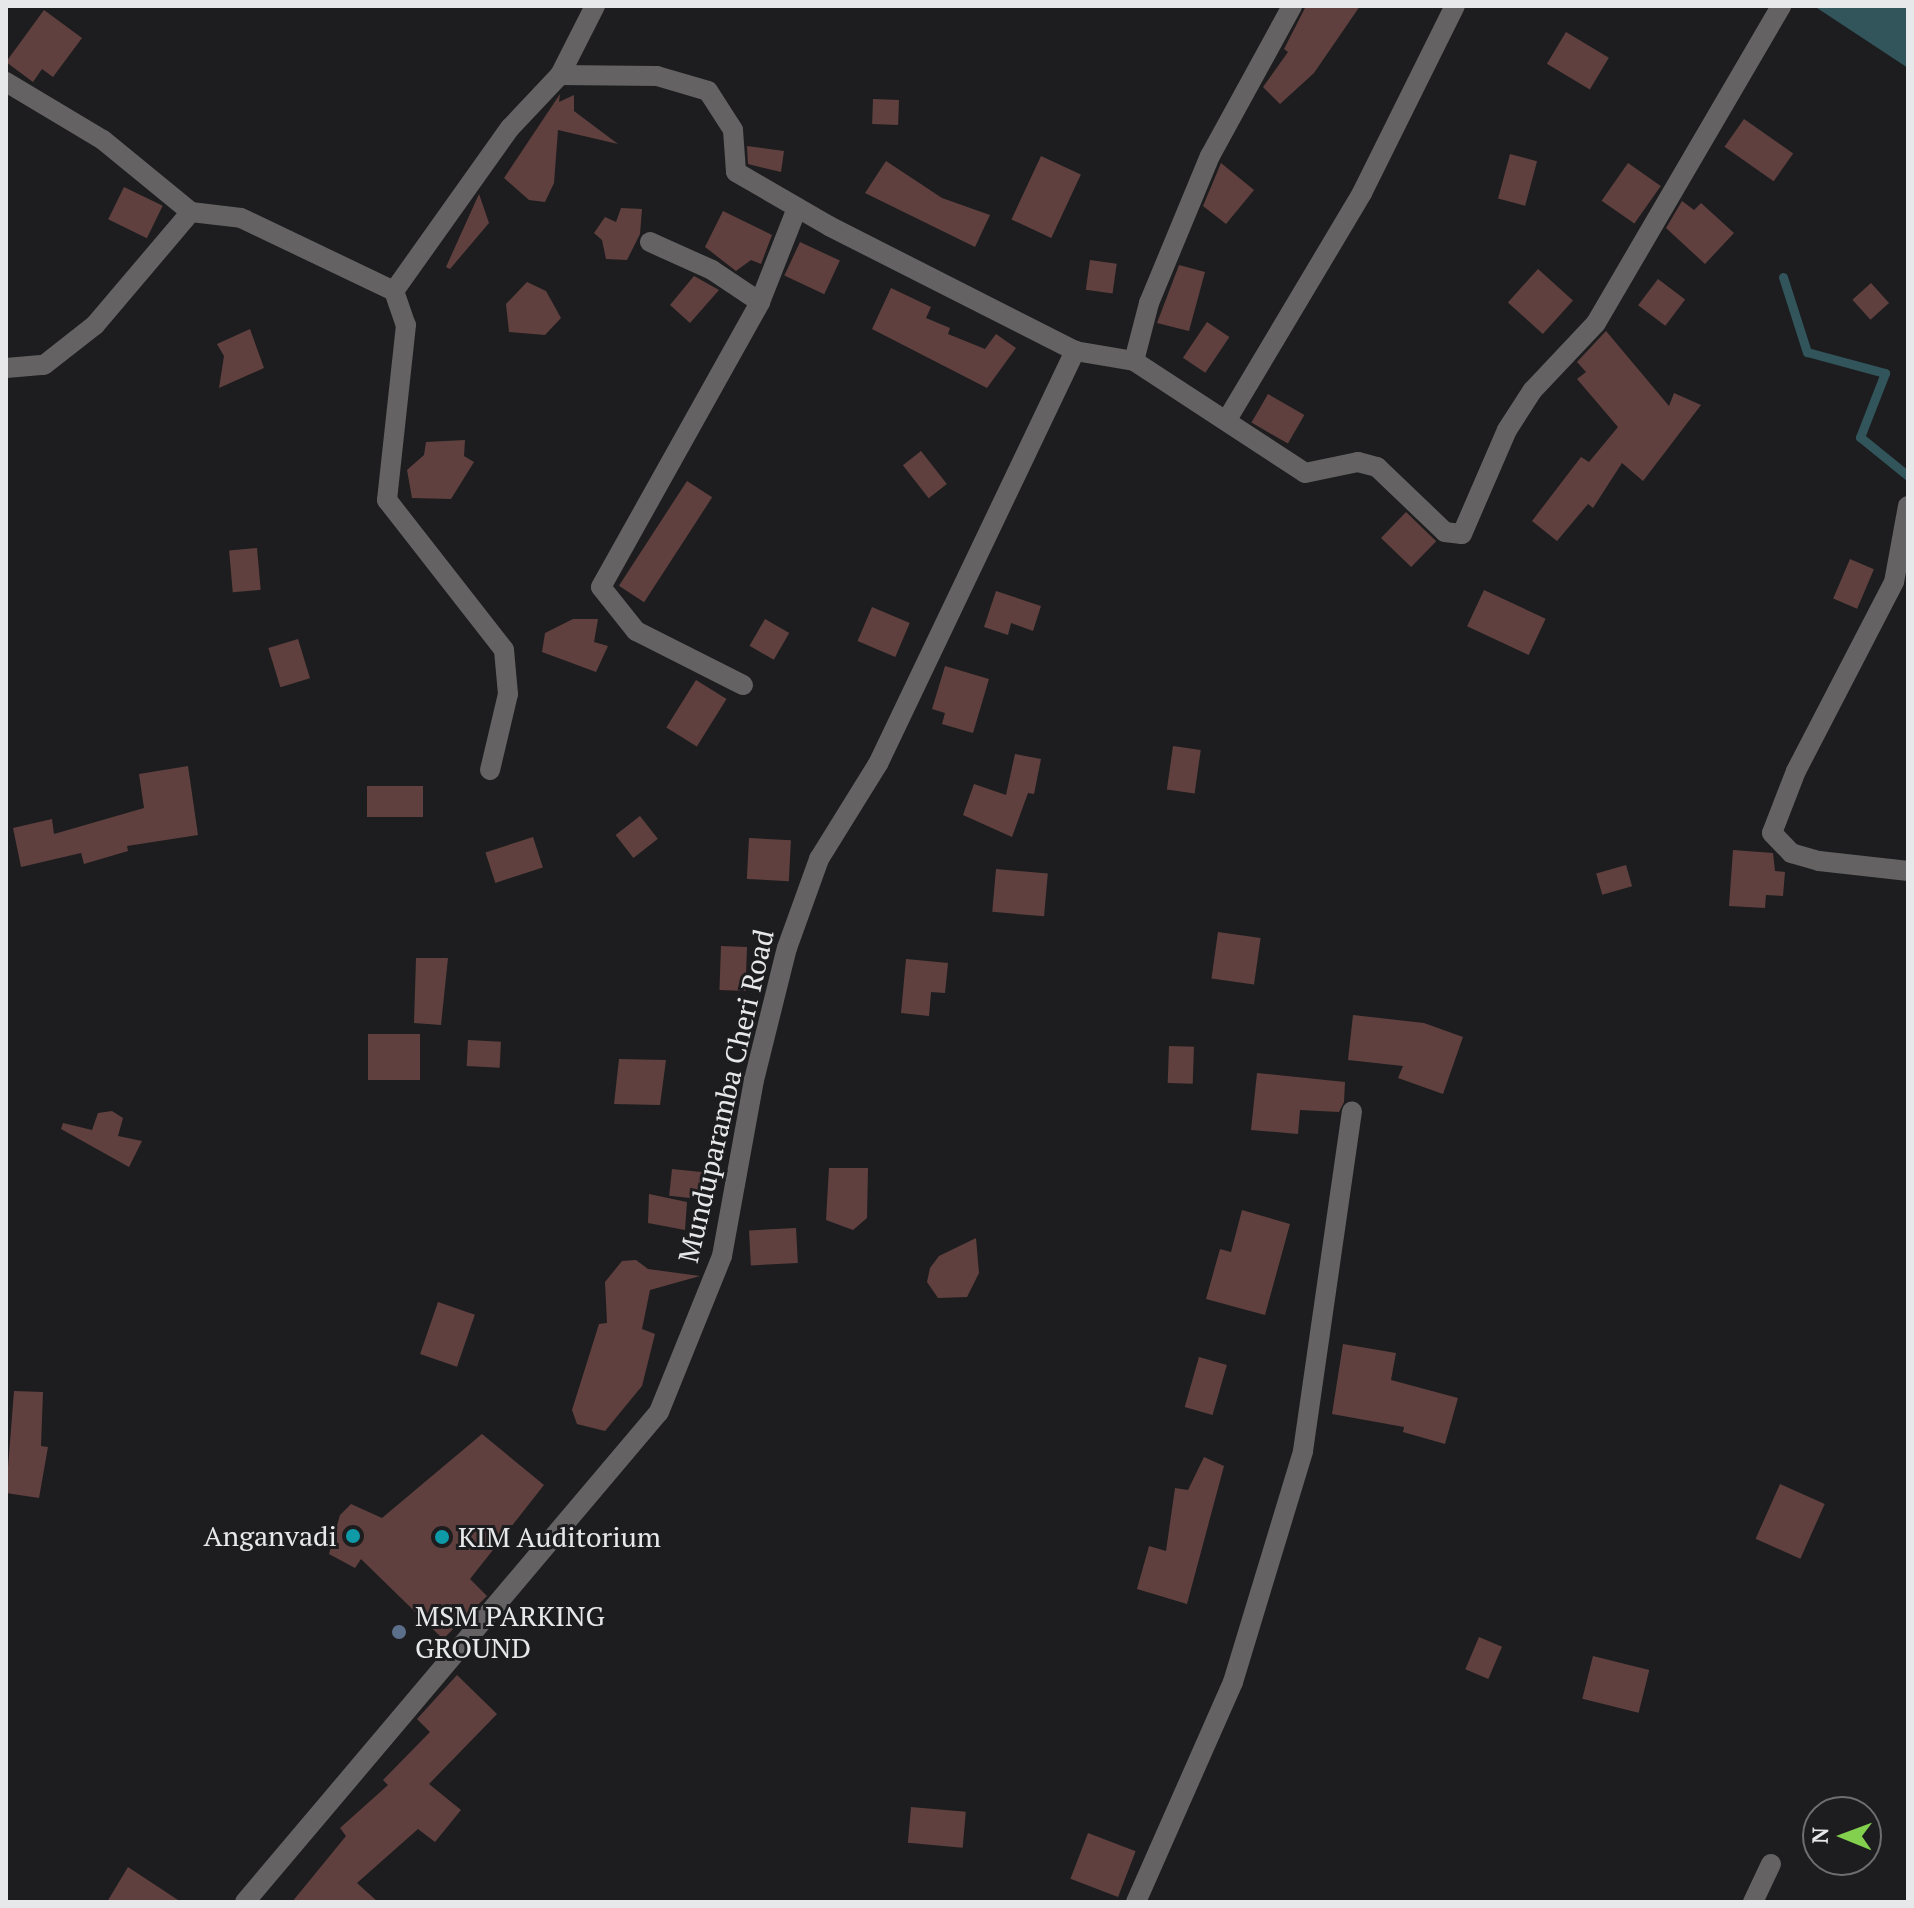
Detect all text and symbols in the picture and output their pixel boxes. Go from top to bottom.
street label: Munduparamba Cheri Road [671,926,781,1266]
place label: Anganvadi [203,1519,337,1553]
place label: KIM Auditorium [458,1520,661,1554]
marker: Anganvadi [344,1527,362,1545]
marker: KIM Auditorium [433,1528,451,1546]
place label: MSM PARKING GROUND [415,1599,605,1665]
marker: MSM PARKING GROUND [390,1623,408,1641]
north arrow [1802,1796,1882,1876]
text: N [1805,1827,1834,1844]

